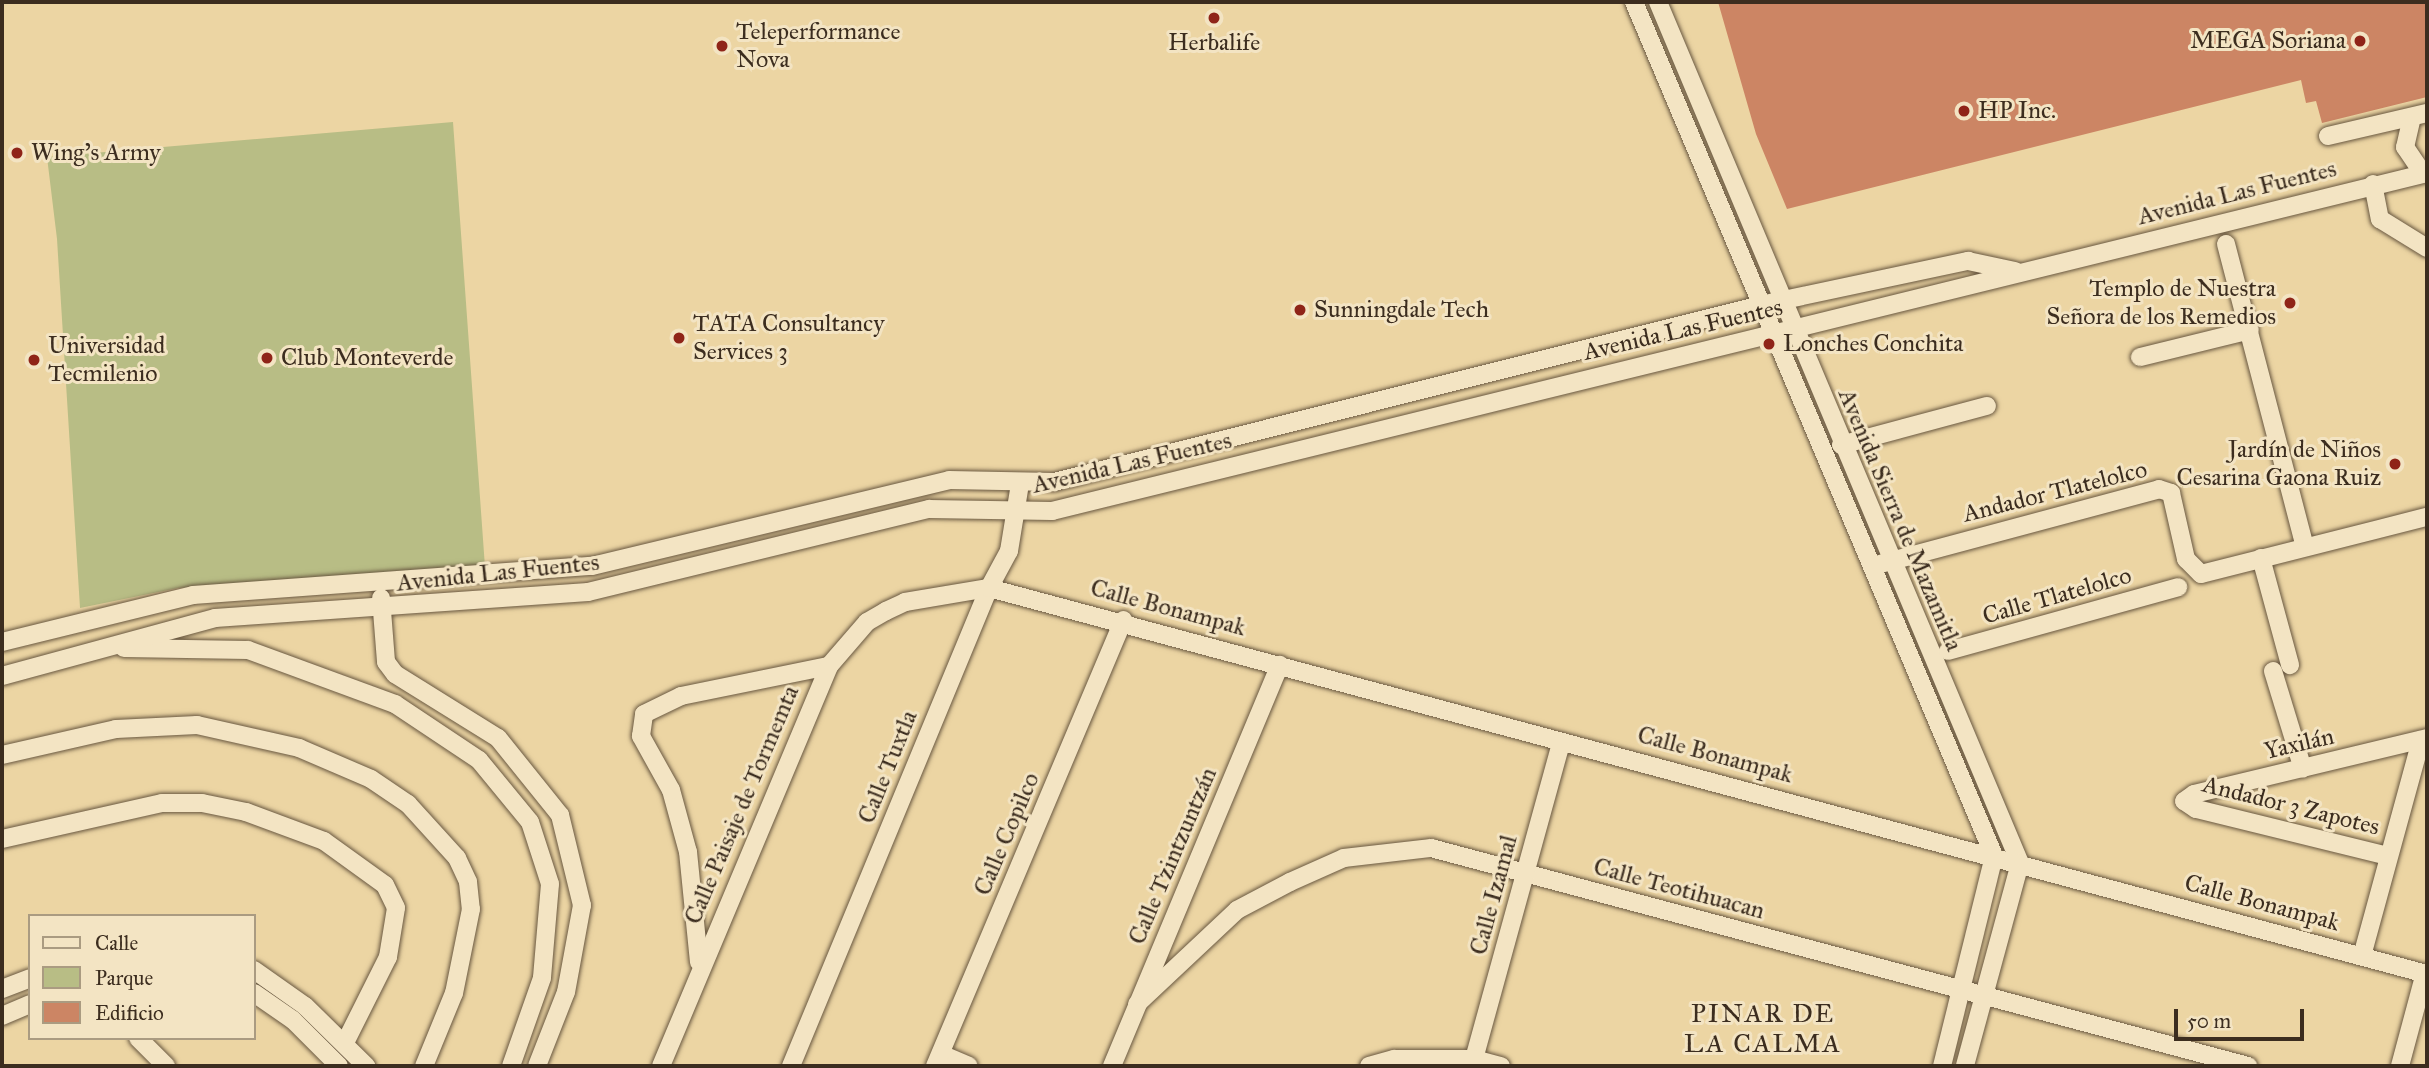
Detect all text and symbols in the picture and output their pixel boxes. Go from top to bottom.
marker: Herbalife [1206,10,1222,26]
place label: Teleperformance Nova [736,18,900,74]
place label: MEGA Soriana [2190,27,2346,55]
place label: Herbalife [1168,29,1260,57]
marker: MEGA Soriana [2352,33,2368,49]
marker: Teleperformance Nova [714,38,730,54]
place label: HP Inc. [1978,97,2056,125]
marker: HP Inc. [1956,103,1972,119]
place label: Wing's Army [31,139,161,167]
marker: Wing's Army [9,145,25,161]
street label: Avenida Las Fuentes [2135,154,2339,232]
place label: Templo de Nuestra Señora de los Remedios [2047,275,2276,331]
street label: Avenida Las Fuentes [1581,293,1785,367]
marker: Templo de Nuestra Señora de los Remedios [2282,295,2298,311]
place label: Sunningdale Tech [1314,296,1489,324]
marker: Sunningdale Tech [1292,302,1308,318]
place label: TATA Consultancy Services 3 [693,310,884,366]
marker: TATA Consultancy Services 3 [671,330,687,346]
place label: Lonches Conchita [1783,330,1964,358]
place label: Universidad Tecmilenio [48,332,165,388]
marker: Lonches Conchita [1761,336,1777,352]
place label: Club Monteverde [281,344,453,372]
marker: Club Monteverde [259,350,275,366]
marker: Universidad Tecmilenio [26,352,42,368]
street label: Avenida Sierra de Mazamitla [1832,385,1968,655]
street label: Avenida Las Fuentes [1030,426,1234,500]
place label: Jardín de Niños Cesarina Gaona Ruiz [2176,436,2381,492]
street label: Andador Tlatelolco [1960,455,2150,529]
marker: Jardín de Niños Cesarina Gaona Ruiz [2387,456,2403,472]
street label: Avenida Las Fuentes [395,548,601,598]
street label: Calle Tlatelolco [1979,561,2135,631]
street label: Calle Bonampak [1087,573,1249,643]
street label: Calle Paisaje de Tormemta [679,682,805,928]
street label: Calle Tuxtla [852,706,924,828]
street label: Calle Bonampak [1634,720,1796,790]
street label: Yaxilán [2261,722,2337,766]
street label: Calle Tzintzuntzán [1123,763,1223,949]
street label: Calle Copilco [968,768,1046,900]
street label: Andador 3 Zapotes [2200,770,2382,842]
street label: Calle Izamal [1464,832,1524,958]
street label: Calle Teotihuacan [1590,852,1768,926]
street label: Calle Bonampak [2181,868,2343,938]
legend [28,914,256,1040]
text: Calle [95,930,138,956]
text: Parque [95,965,153,991]
scale bar [2177,995,2306,1038]
district label: PINAR DE LA CALMA [1685,998,1841,1060]
text: Edificio [95,1000,164,1026]
text: 50 m [2187,1008,2231,1034]

